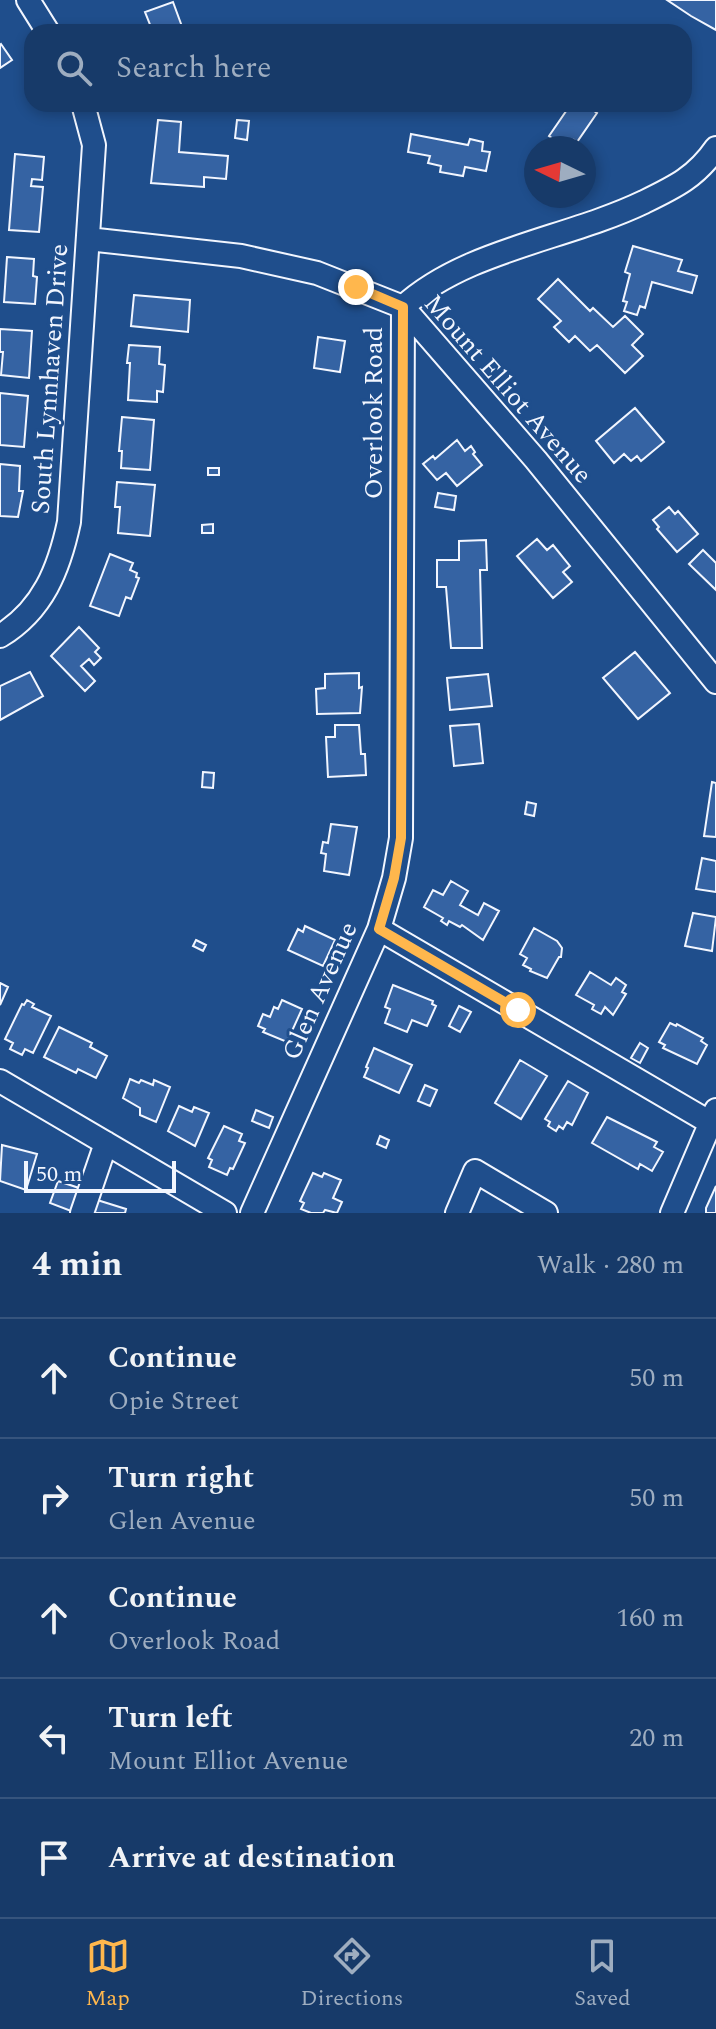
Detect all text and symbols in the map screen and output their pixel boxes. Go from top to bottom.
search box [24,24,692,112]
text: Search here [116,45,272,91]
icon: search [52,46,96,90]
north arrow [524,136,596,208]
street label: South Lynnhaven Drive [21,243,79,515]
route end [338,269,374,305]
street label: Mount Elliot Avenue [414,285,602,493]
street label: Overlook Road [354,327,394,499]
street label: Glen Avenue [272,915,368,1067]
route start [500,992,536,1028]
scale bar [24,1157,176,1193]
text: 50 m [36,1158,82,1191]
text: 4 min [32,1239,122,1291]
text: Walk · 280 m [537,1245,684,1285]
text: Continue [108,1335,237,1381]
icon: ahead [32,1356,76,1400]
text: 50 m [629,1358,684,1398]
text: Opie Street [108,1381,239,1421]
text: Turn right [108,1455,254,1501]
icon: right [32,1476,76,1520]
text: 50 m [629,1478,684,1518]
text: Glen Avenue [108,1501,256,1541]
text: Continue [108,1575,237,1621]
icon: ahead [32,1596,76,1640]
text: 160 m [616,1598,684,1638]
text: Overlook Road [108,1621,280,1661]
text: Turn left [108,1695,233,1741]
icon: left [32,1716,76,1760]
text: 20 m [629,1718,684,1758]
text: Mount Elliot Avenue [108,1741,348,1781]
text: Arrive at destination [108,1835,395,1881]
icon: arrive [32,1836,76,1880]
tab: Map [85,1934,130,2015]
tab: Directions [301,1934,403,2015]
tab: Saved [574,1934,631,2015]

